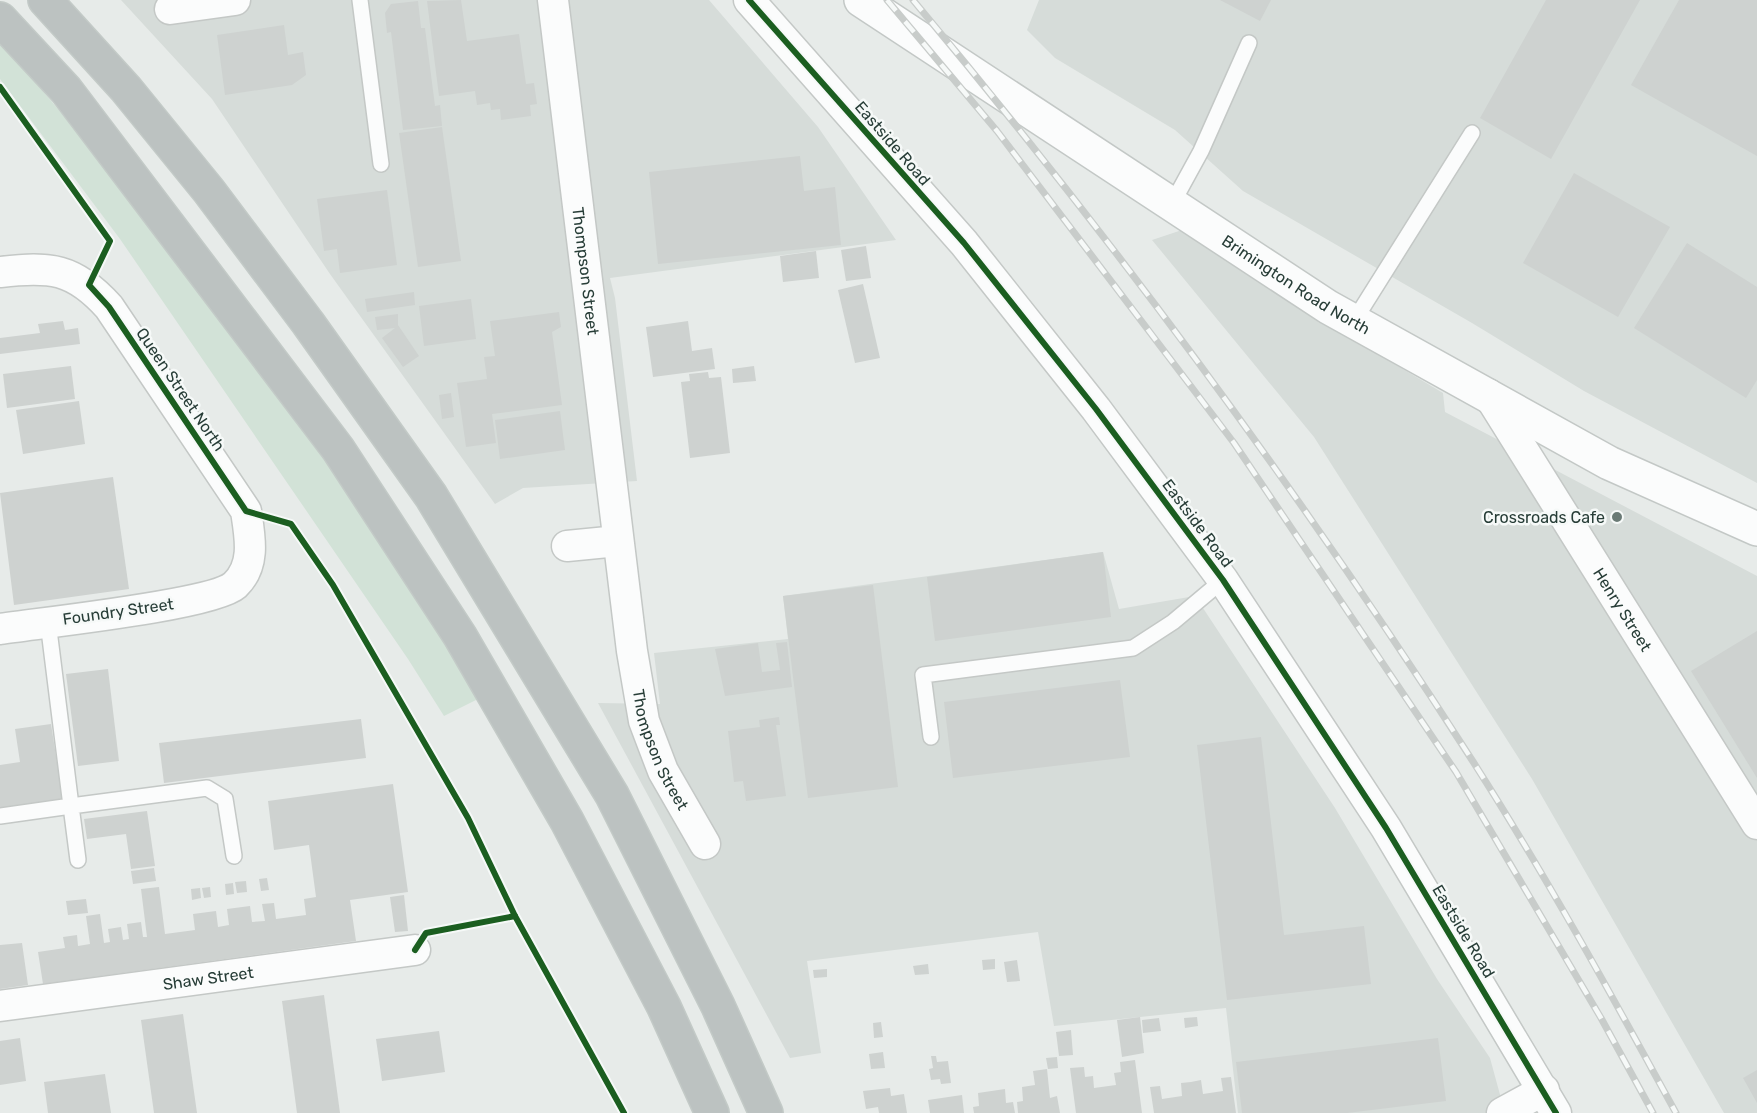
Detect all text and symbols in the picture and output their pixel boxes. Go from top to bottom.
street label: Eastside Road [851,97,934,189]
street label: Thompson Street [568,206,603,336]
street label: Brimington Road North [1218,231,1373,338]
street label: Queen Street North [132,324,229,455]
street label: Eastside Road [1158,476,1237,571]
place label: Crossroads Cafe [1483,508,1605,527]
marker: Crossroads Cafe [1610,510,1624,524]
street label: Henry Street [1589,564,1655,655]
street label: Foundry Street [61,594,175,629]
street label: Thompson Street [629,688,692,813]
street label: Eastside Road [1428,881,1499,981]
street label: Shaw Street [162,963,255,994]

